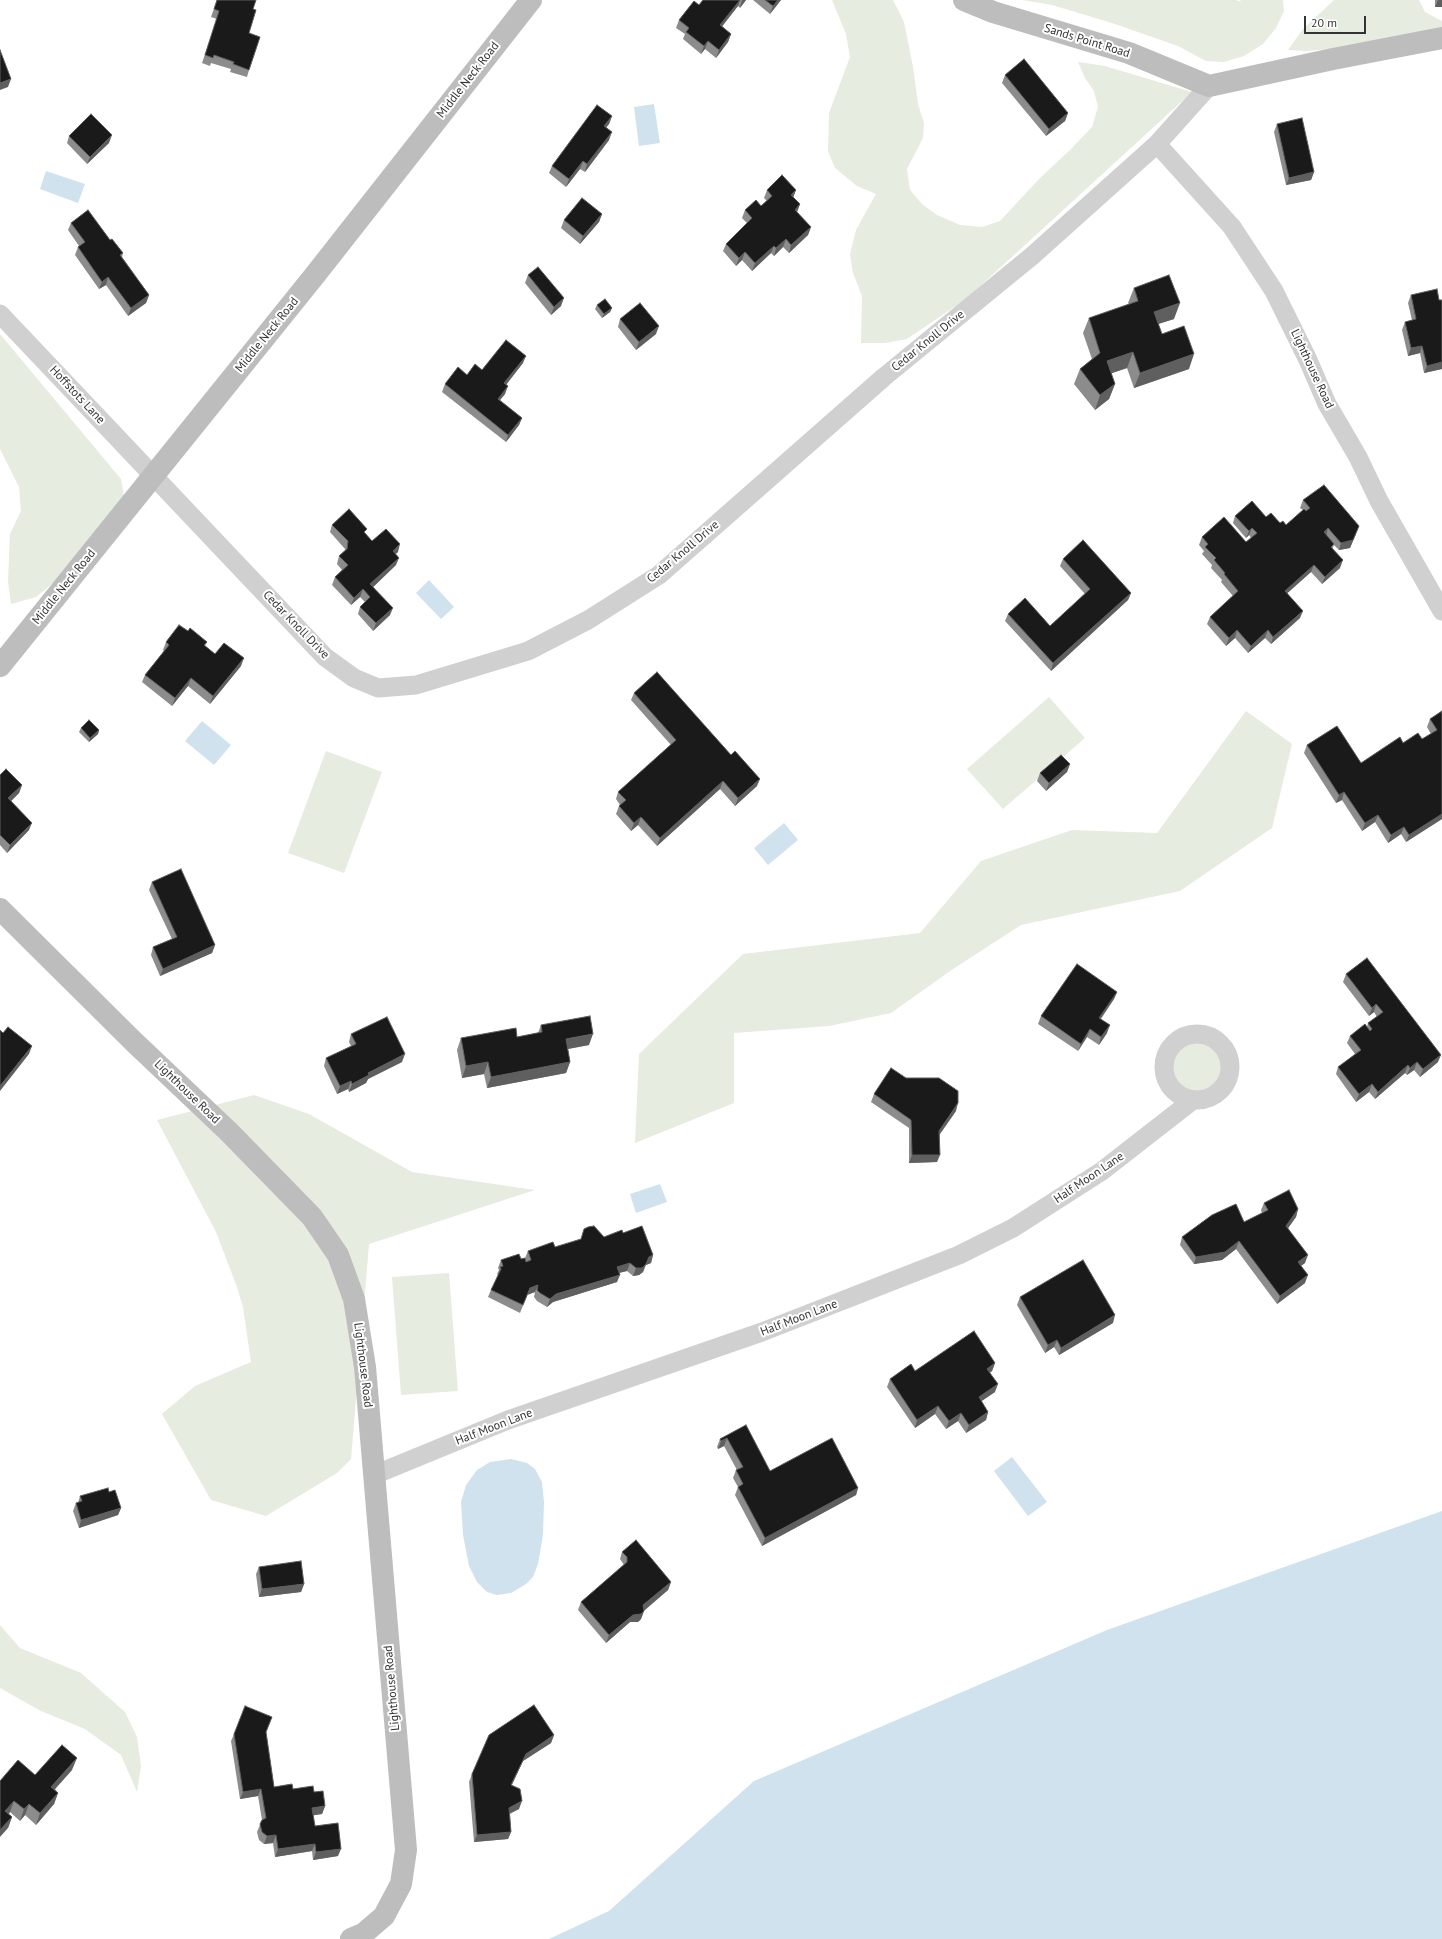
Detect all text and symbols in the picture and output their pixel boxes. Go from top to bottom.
scale bar [1306,8,1368,34]
text: 20 m [1311,15,1337,30]
street label: Sands Point Road [1042,21,1132,61]
street label: Middle Neck Road [434,39,502,121]
street label: Middle Neck Road [232,295,302,375]
street label: Cedar Knoll Drive [889,307,967,375]
street label: Lighthouse Road [1287,327,1337,411]
street label: Hoffstots Lane [46,363,108,427]
street label: Cedar Knoll Drive [644,518,722,586]
street label: Middle Neck Road [29,547,99,627]
street label: Cedar Knoll Drive [260,588,332,662]
street label: Lighthouse Road [151,1057,223,1127]
street label: Half Moon Lane [1051,1149,1127,1207]
street label: Half Moon Lane [758,1297,840,1339]
street label: Lighthouse Road [351,1322,375,1408]
street label: Half Moon Lane [453,1406,535,1448]
street label: Lighthouse Road [381,1645,403,1731]

